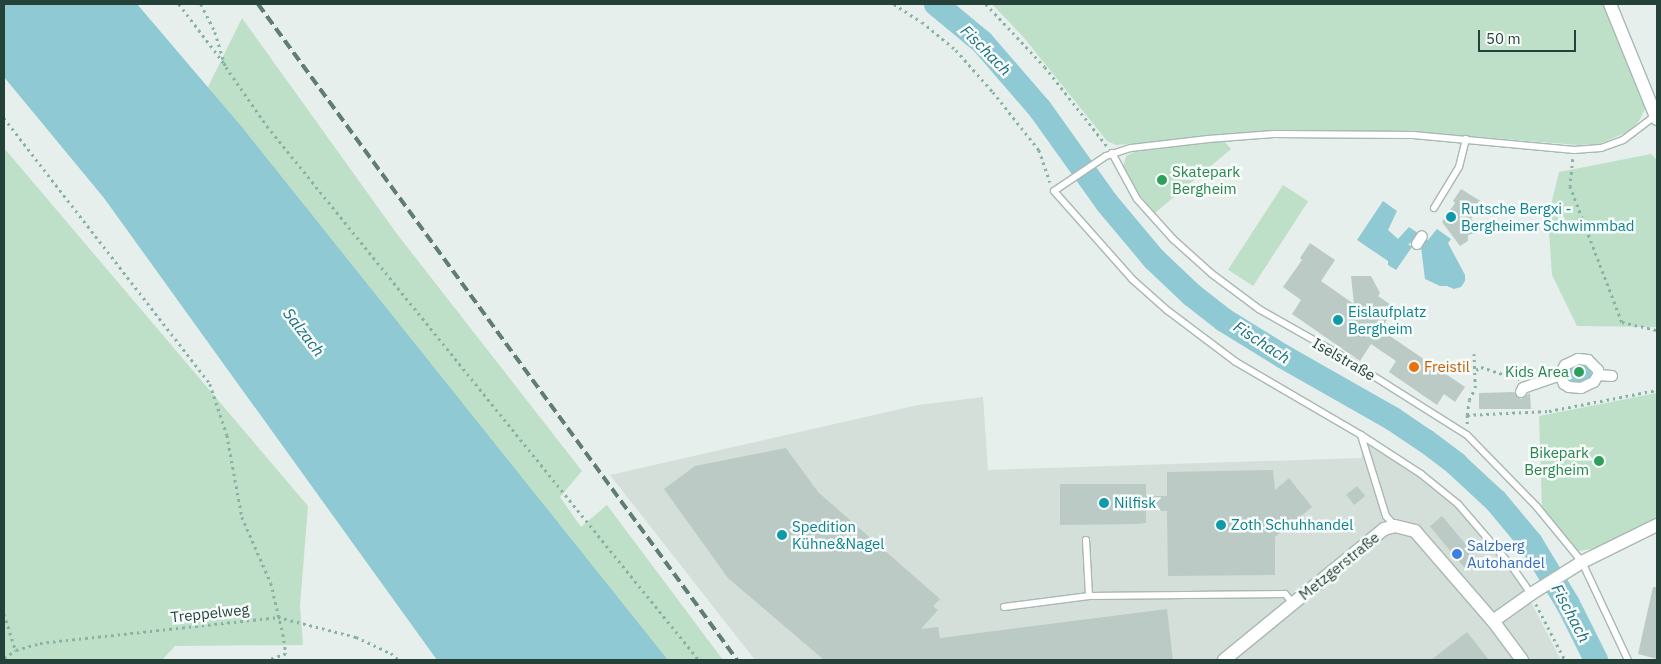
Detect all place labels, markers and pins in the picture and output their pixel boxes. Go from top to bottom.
place label: Skatepark Bergheim [1172,162,1240,197]
marker: Skatepark Bergheim [1156,174,1168,186]
place label: Rutsche Bergxi - Bergheimer Schwimmbad [1461,199,1635,234]
marker: Rutsche Bergxi - Bergheimer Schwimmbad [1445,211,1457,223]
place label: Eislaufplatz Bergheim [1348,302,1426,337]
marker: Eislaufplatz Bergheim [1332,314,1344,326]
place label: Freistil [1424,358,1470,376]
marker: Freistil [1408,361,1420,373]
place label: Kids Area [1505,363,1569,381]
marker: Kids Area [1573,366,1585,378]
place label: Bikepark Bergheim [1524,443,1589,478]
marker: Bikepark Bergheim [1593,455,1605,467]
place label: Nilfisk [1114,494,1156,512]
marker: Nilfisk [1098,497,1110,509]
place label: Zoth Schuhhandel [1231,516,1353,534]
place label: Spedition Kühne&Nagel [792,517,884,552]
marker: Zoth Schuhhandel [1215,519,1227,531]
marker: Spedition Kühne&Nagel [776,529,788,541]
place label: Salzberg Autohandel [1467,536,1545,571]
marker: Salzberg Autohandel [1451,548,1463,560]

